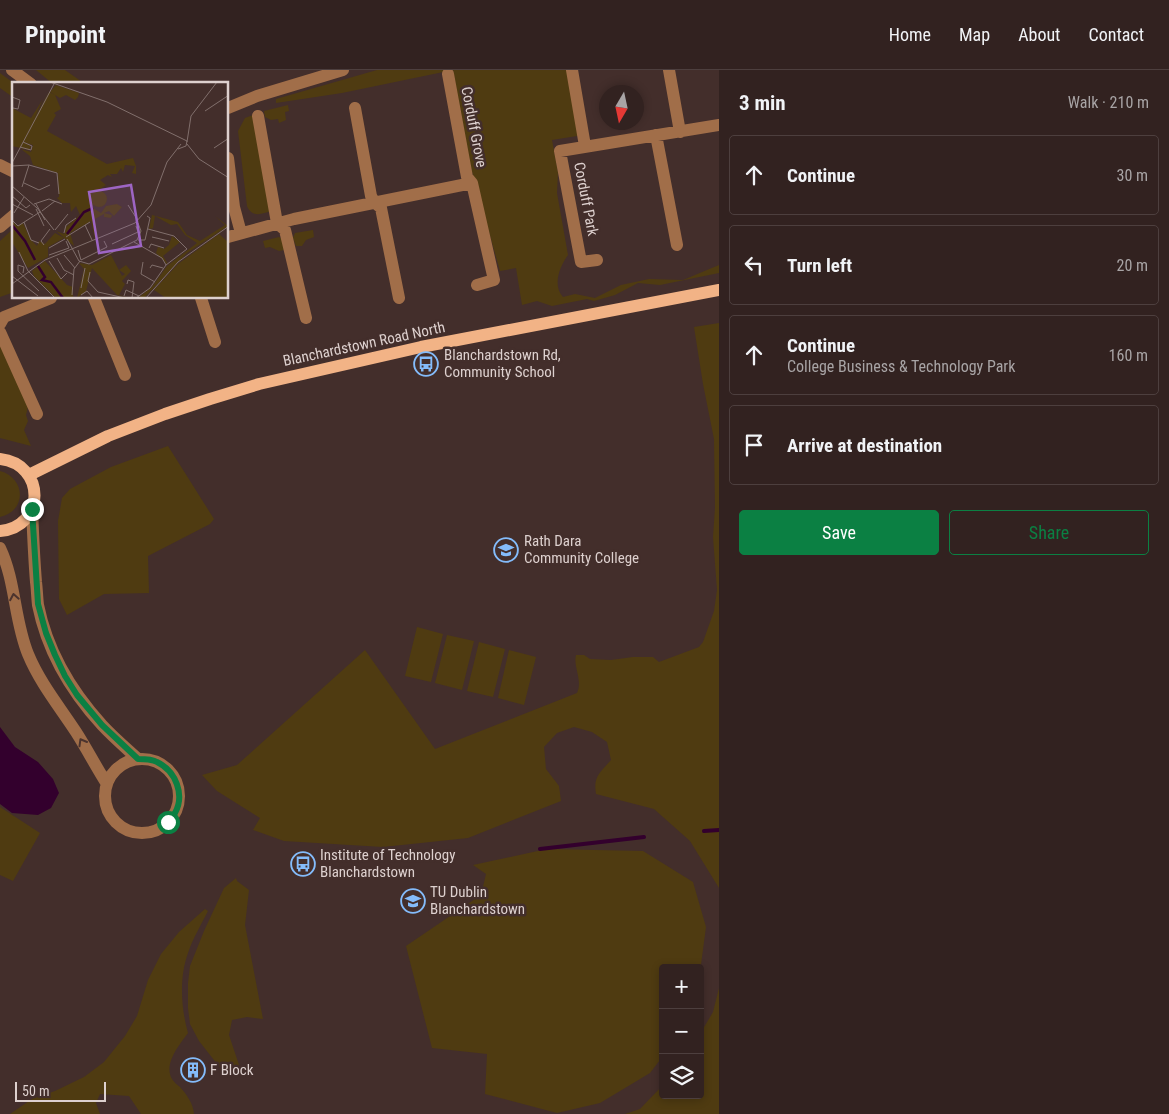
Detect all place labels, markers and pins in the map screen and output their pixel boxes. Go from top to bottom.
place label: Blanchardstown Rd, Community School [444,346,561,381]
bus stop icon: Blanchardstown Rd, Community School [413,351,439,377]
place label: Rath Dara Community College [524,532,639,567]
school or university icon: Rath Dara Community College [493,537,519,563]
place label: Institute of Technology Blanchardstown [320,846,455,881]
bus stop icon: Institute of Technology Blanchardstown [290,851,316,877]
place label: TU Dublin Blanchardstown [430,883,525,918]
school or university icon: TU Dublin Blanchardstown [400,888,426,914]
building icon: F Block [180,1057,206,1083]
place label: F Block [210,1061,254,1079]

